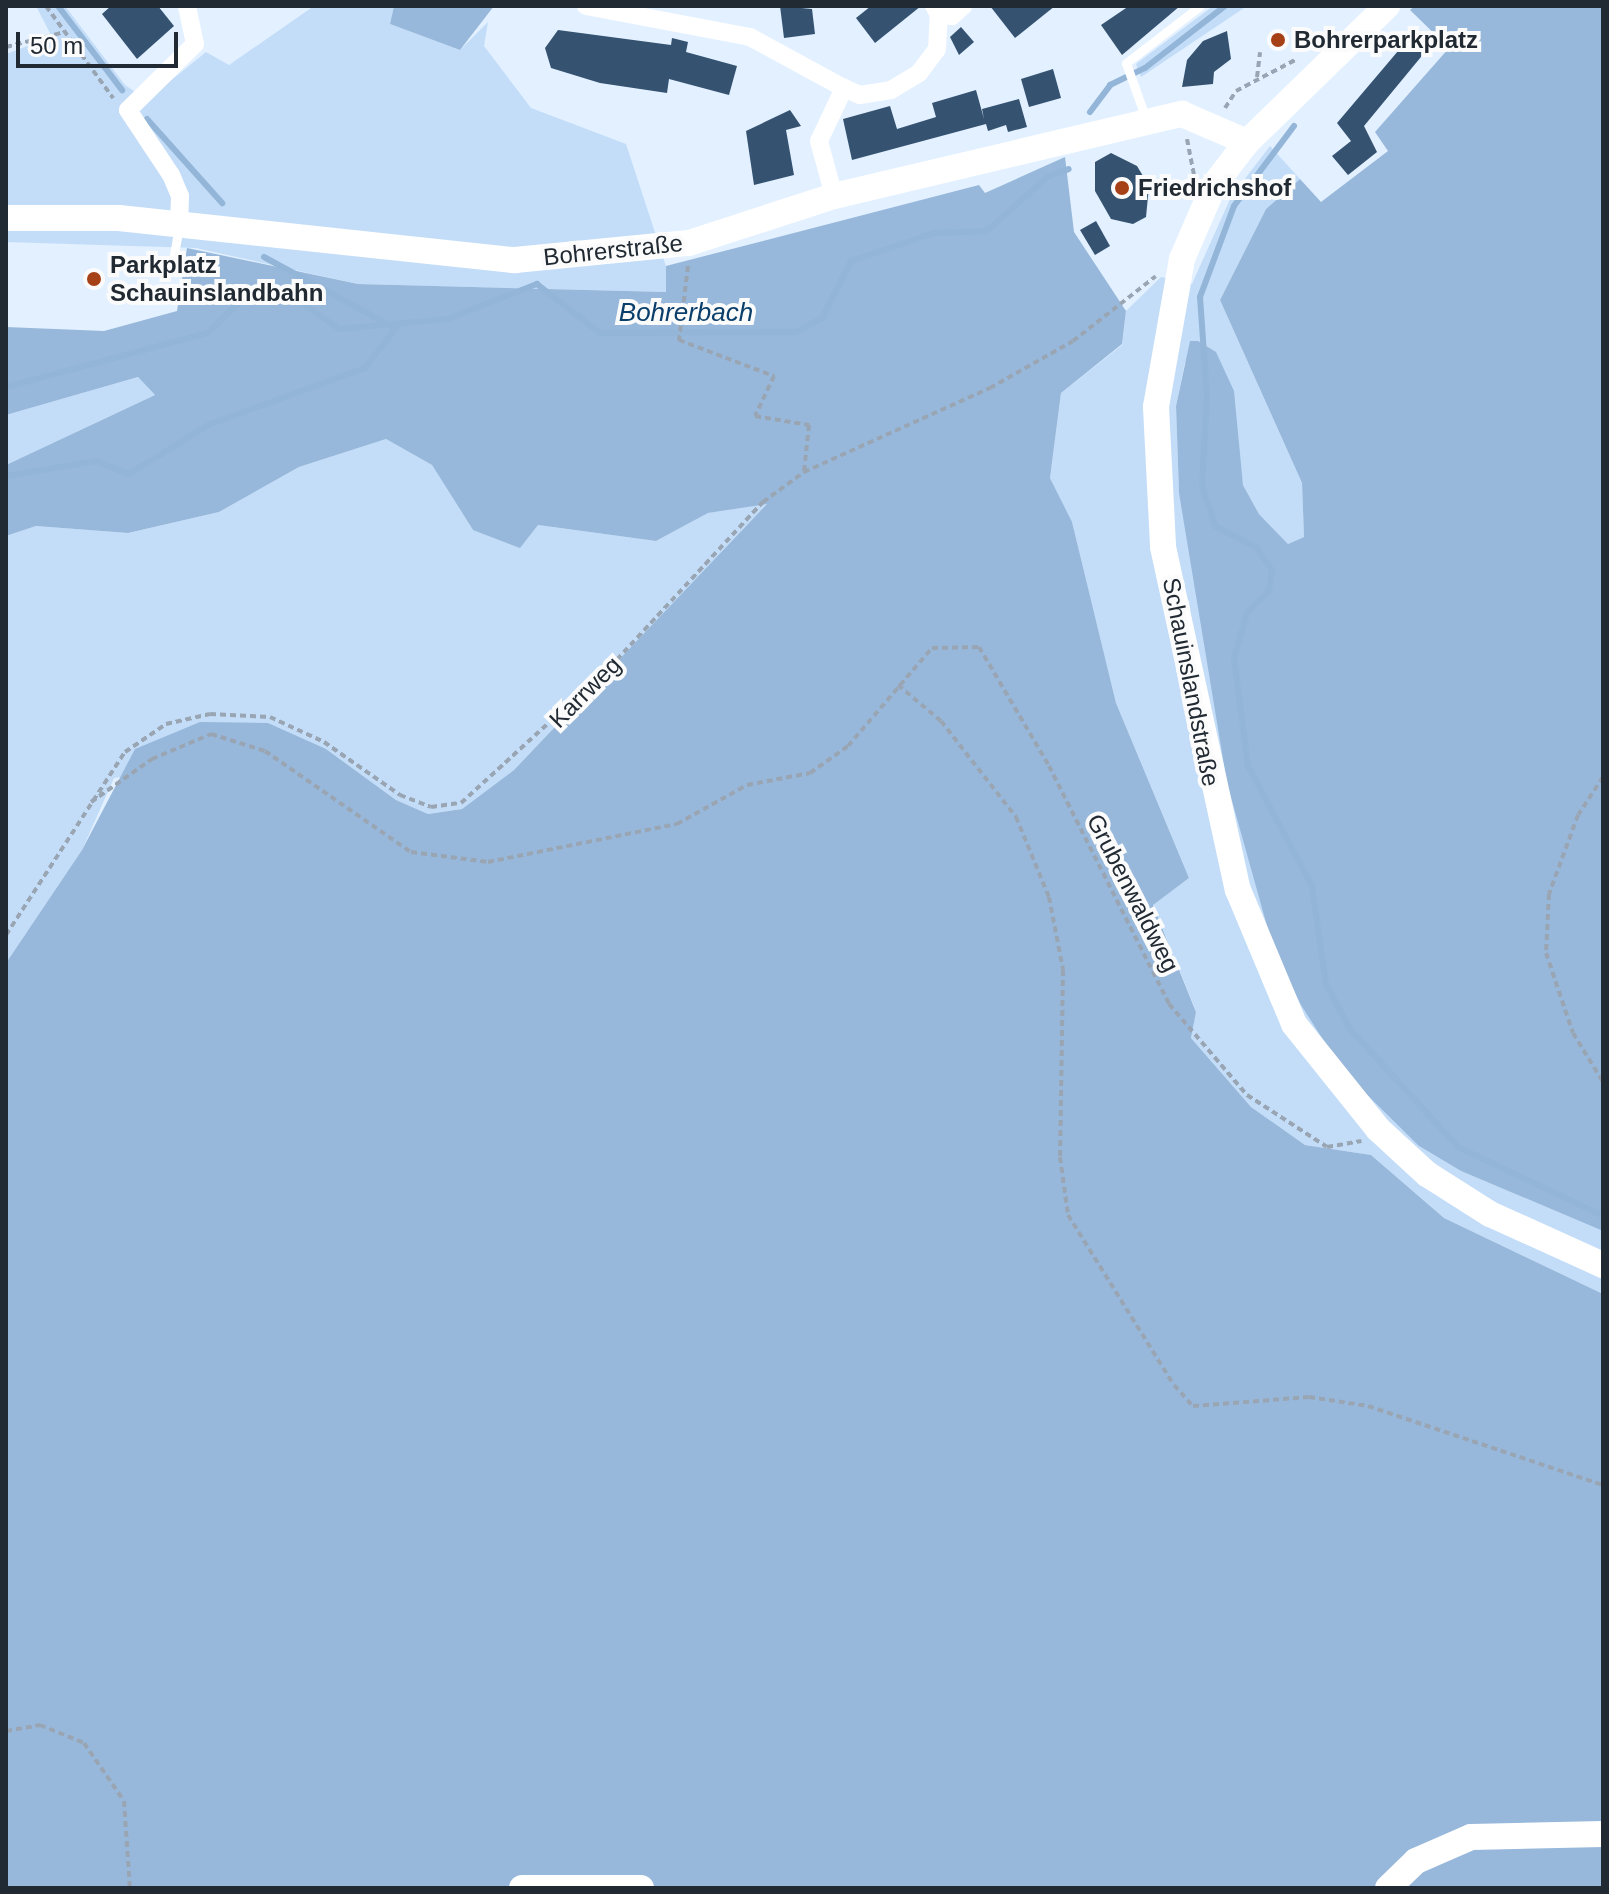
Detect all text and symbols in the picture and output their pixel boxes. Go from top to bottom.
scale bar [20,16,182,66]
place label: Bohrerparkplatz [1294,26,1478,54]
marker: Bohrerparkplatz [1269,31,1287,49]
text: 50 m [30,32,83,59]
place label: Friedrichshof [1138,174,1291,202]
marker: Friedrichshof [1113,179,1131,197]
street label: Bohrerstraße [542,228,684,272]
place label: Parkplatz Schauinslandbahn [110,251,323,307]
marker: Parkplatz Schauinslandbahn [85,270,103,288]
water label: Bohrerbach [619,297,753,329]
street label: Schauinslandstraße [1157,575,1225,789]
street label: Karrweg [543,650,627,734]
street label: Grubenwaldweg [1081,809,1185,977]

